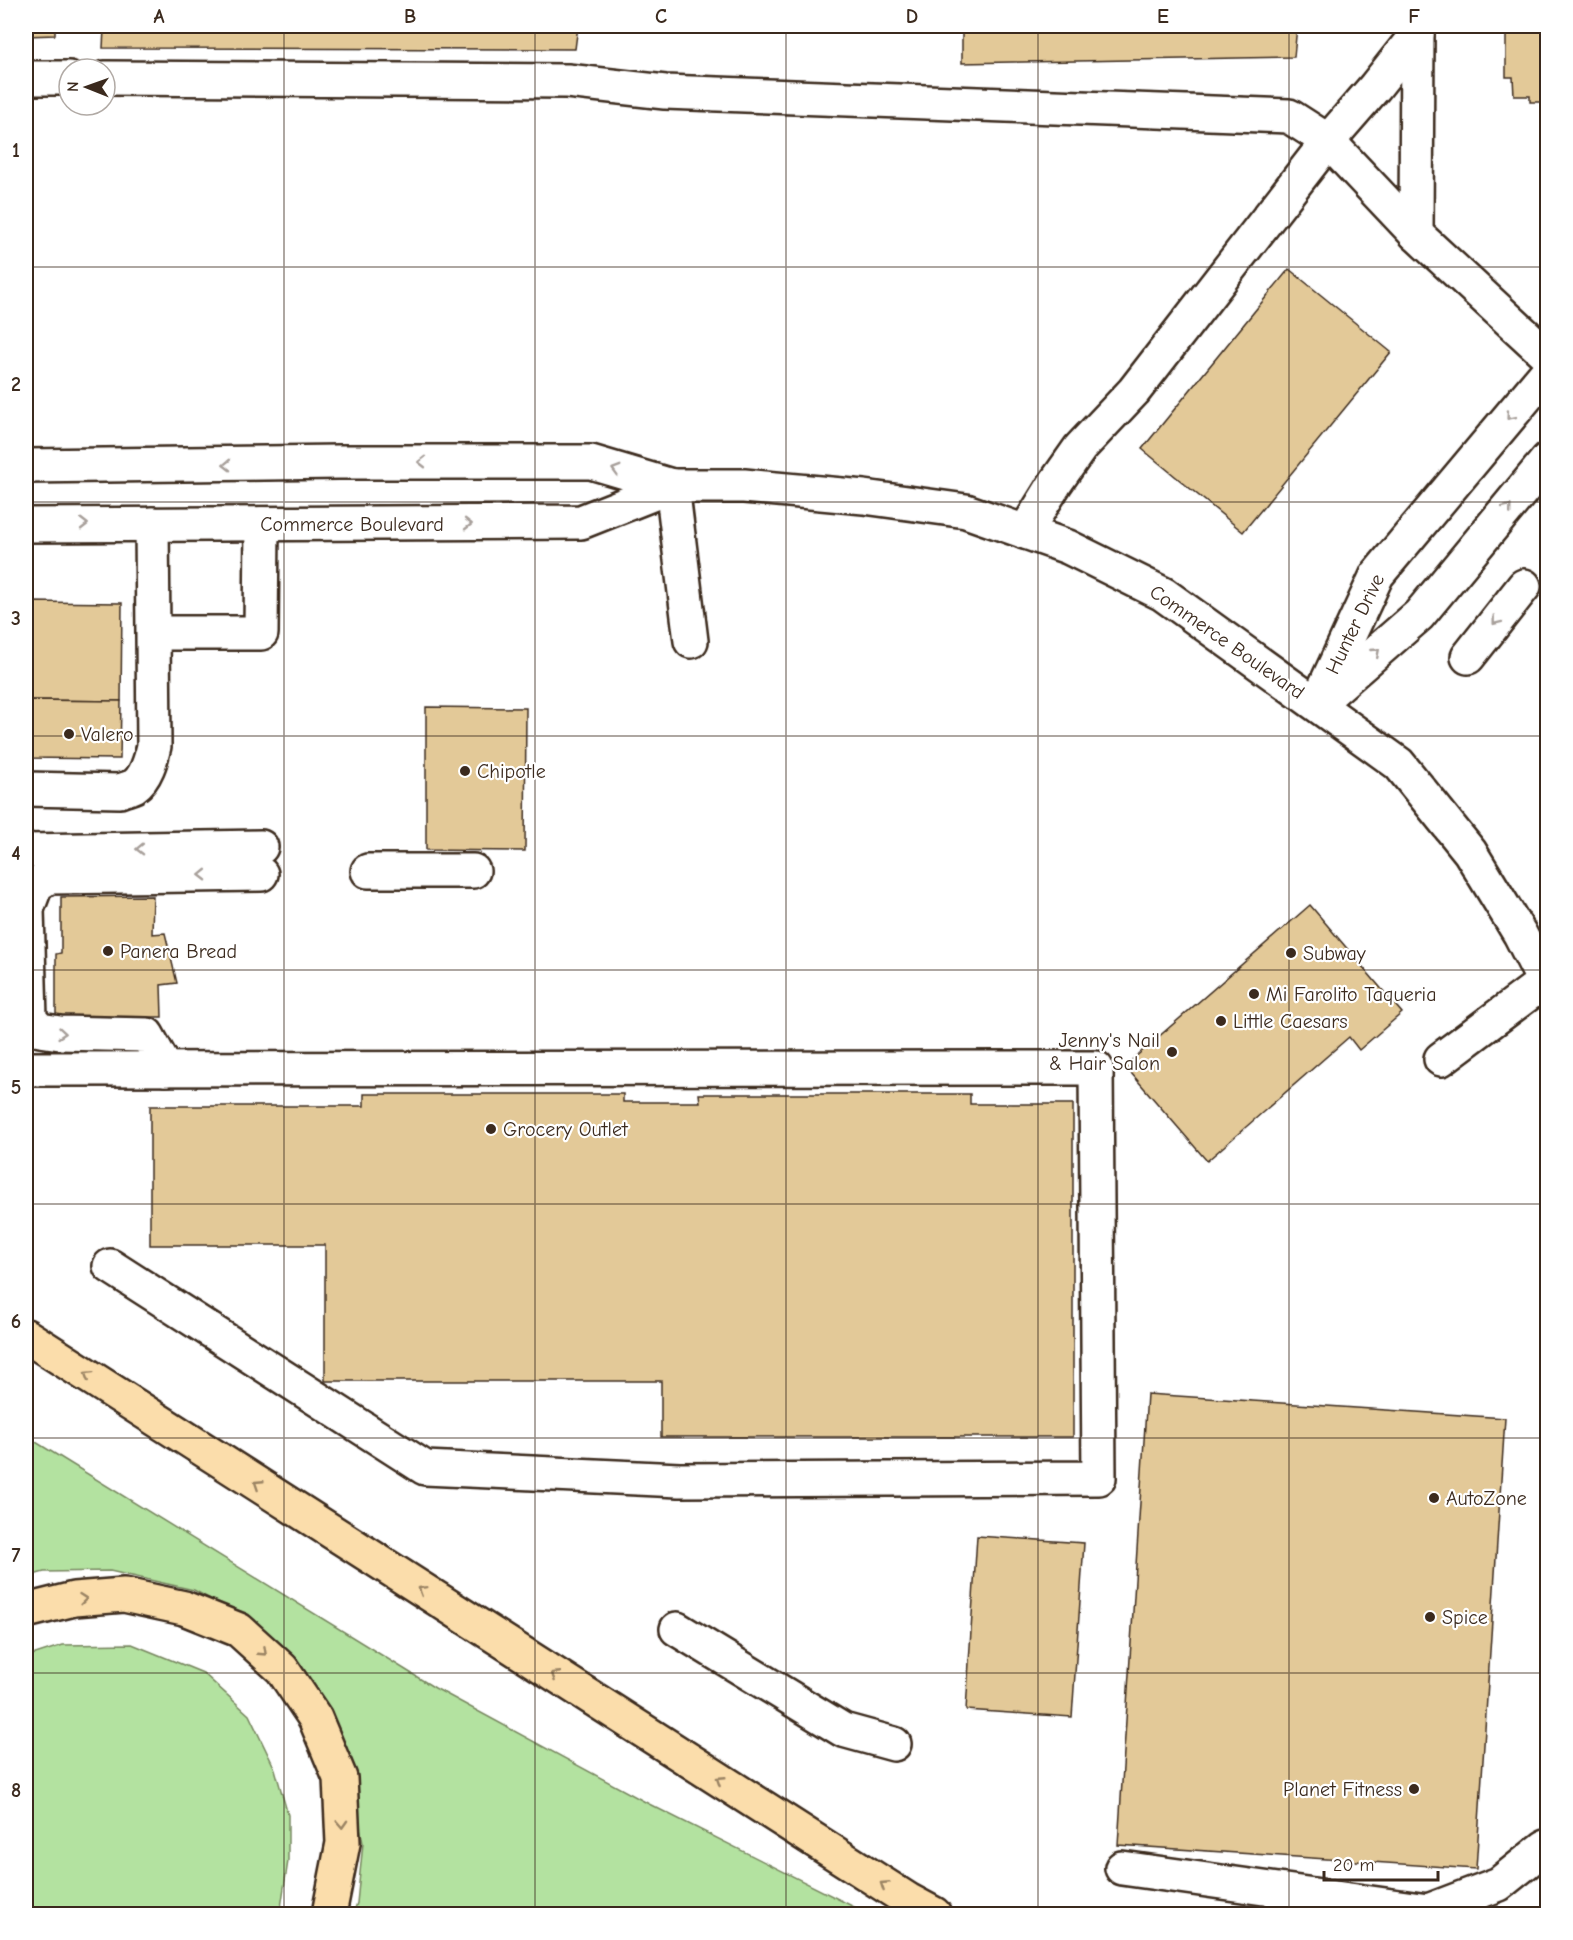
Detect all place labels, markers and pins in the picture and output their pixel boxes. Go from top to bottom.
place label: Valero [81,723,133,746]
marker: Valero [62,727,76,741]
place label: Chipotle [477,760,546,783]
marker: Chipotle [458,764,472,778]
place label: Panera Bread [120,940,237,963]
place label: Subway [1303,942,1366,965]
marker: Panera Bread [101,944,115,958]
marker: Subway [1284,946,1298,960]
place label: Mi Farolito Taqueria [1266,983,1436,1006]
marker: Mi Farolito Taqueria [1247,987,1261,1001]
place label: Little Caesars [1233,1010,1348,1033]
marker: Little Caesars [1214,1014,1228,1028]
place label: Jenny's Nail & Hair Salon [1049,1029,1160,1075]
marker: Jenny's Nail & Hair Salon [1165,1045,1179,1059]
place label: Grocery Outlet [503,1118,629,1141]
marker: Grocery Outlet [484,1122,498,1136]
place label: AutoZone [1446,1487,1527,1510]
marker: AutoZone [1427,1491,1441,1505]
place label: Spice [1442,1606,1488,1629]
marker: Spice [1423,1610,1437,1624]
place label: Planet Fitness [1283,1778,1402,1801]
marker: Planet Fitness [1407,1782,1421,1796]

